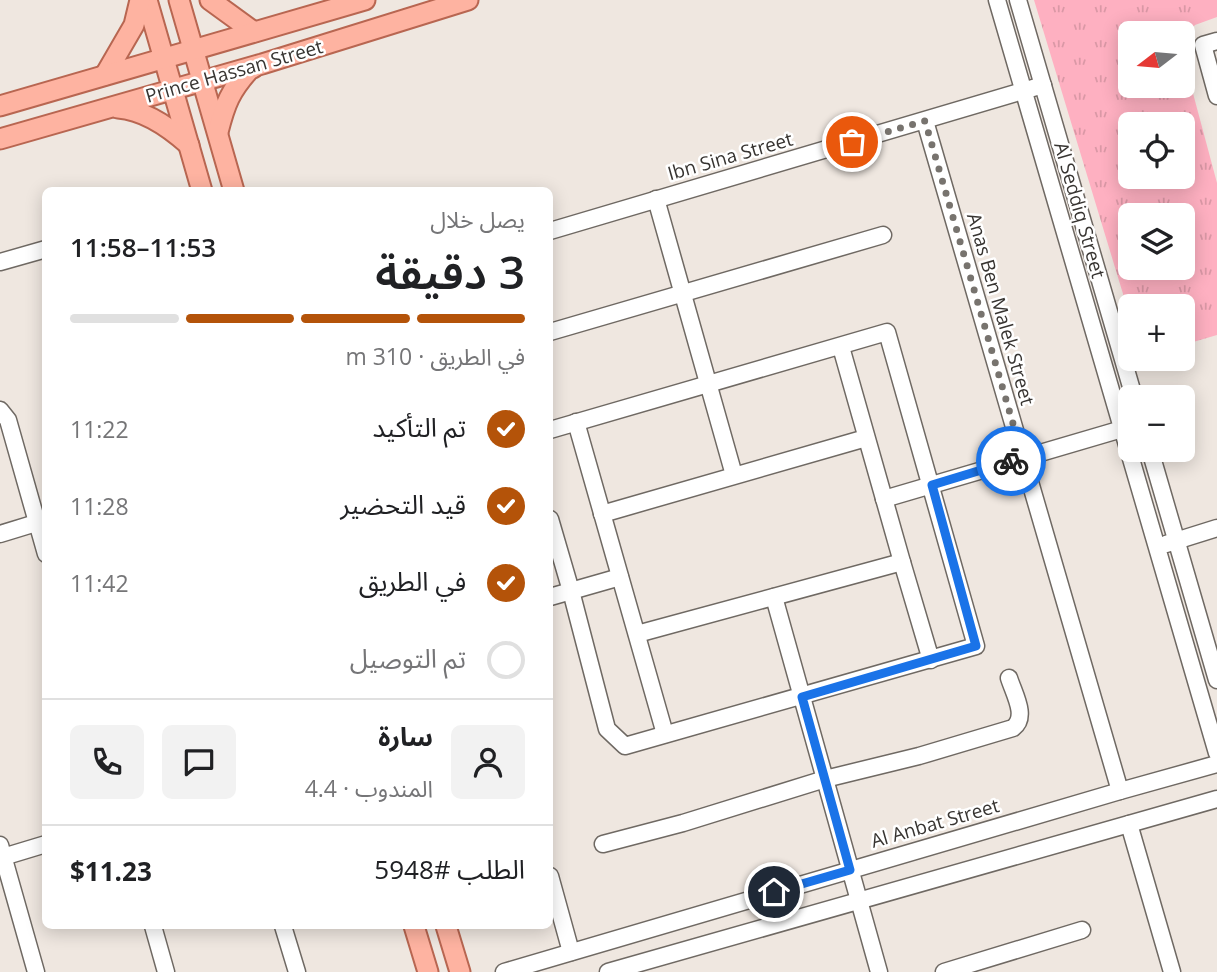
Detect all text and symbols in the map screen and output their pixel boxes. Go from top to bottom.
north arrow [1118,21,1195,98]
map controls [1118,21,1195,462]
street label: Prince Hassan Street [142,33,326,109]
pin [822,112,882,172]
button: locate [1118,112,1195,189]
icon: bag [833,123,871,161]
street label: Ibn Sina Street [664,126,796,186]
street label: Al Seddiq Street [1048,139,1112,281]
text: يصل خلال [430,203,525,235]
button: layers [1118,203,1195,280]
street label: Anas Ben Malek Street [961,210,1041,408]
text: 11:53–11:58 [70,229,216,265]
text: 3 دقيقة [375,240,525,302]
button: + [1118,294,1195,371]
text: في الطريق · 310 m [345,340,525,372]
button: − [1118,385,1195,462]
text: تم التأكيد [372,409,466,445]
icon: check [487,410,525,448]
text: 11:22 [70,413,129,445]
courier [976,426,1046,496]
icon: bike [992,442,1030,480]
text: قيد التحضير [340,486,466,522]
icon: check [487,487,525,525]
text: 11:28 [70,490,129,522]
text: في الطريق [359,563,466,599]
icon: check [487,564,525,602]
text: 11:42 [70,567,129,599]
text: تم التوصيل [350,640,466,676]
text: سارة [378,718,433,754]
button: phone [70,725,144,799]
button: chat [162,725,236,799]
button: person [451,725,525,799]
text: المندوب · 4.4 [305,772,433,804]
street label: Al Anbat Street [868,792,1002,854]
text: الطلب #5948 [374,851,525,887]
text: $11.23 [70,853,152,889]
pin [744,862,804,922]
icon: home [755,873,793,911]

